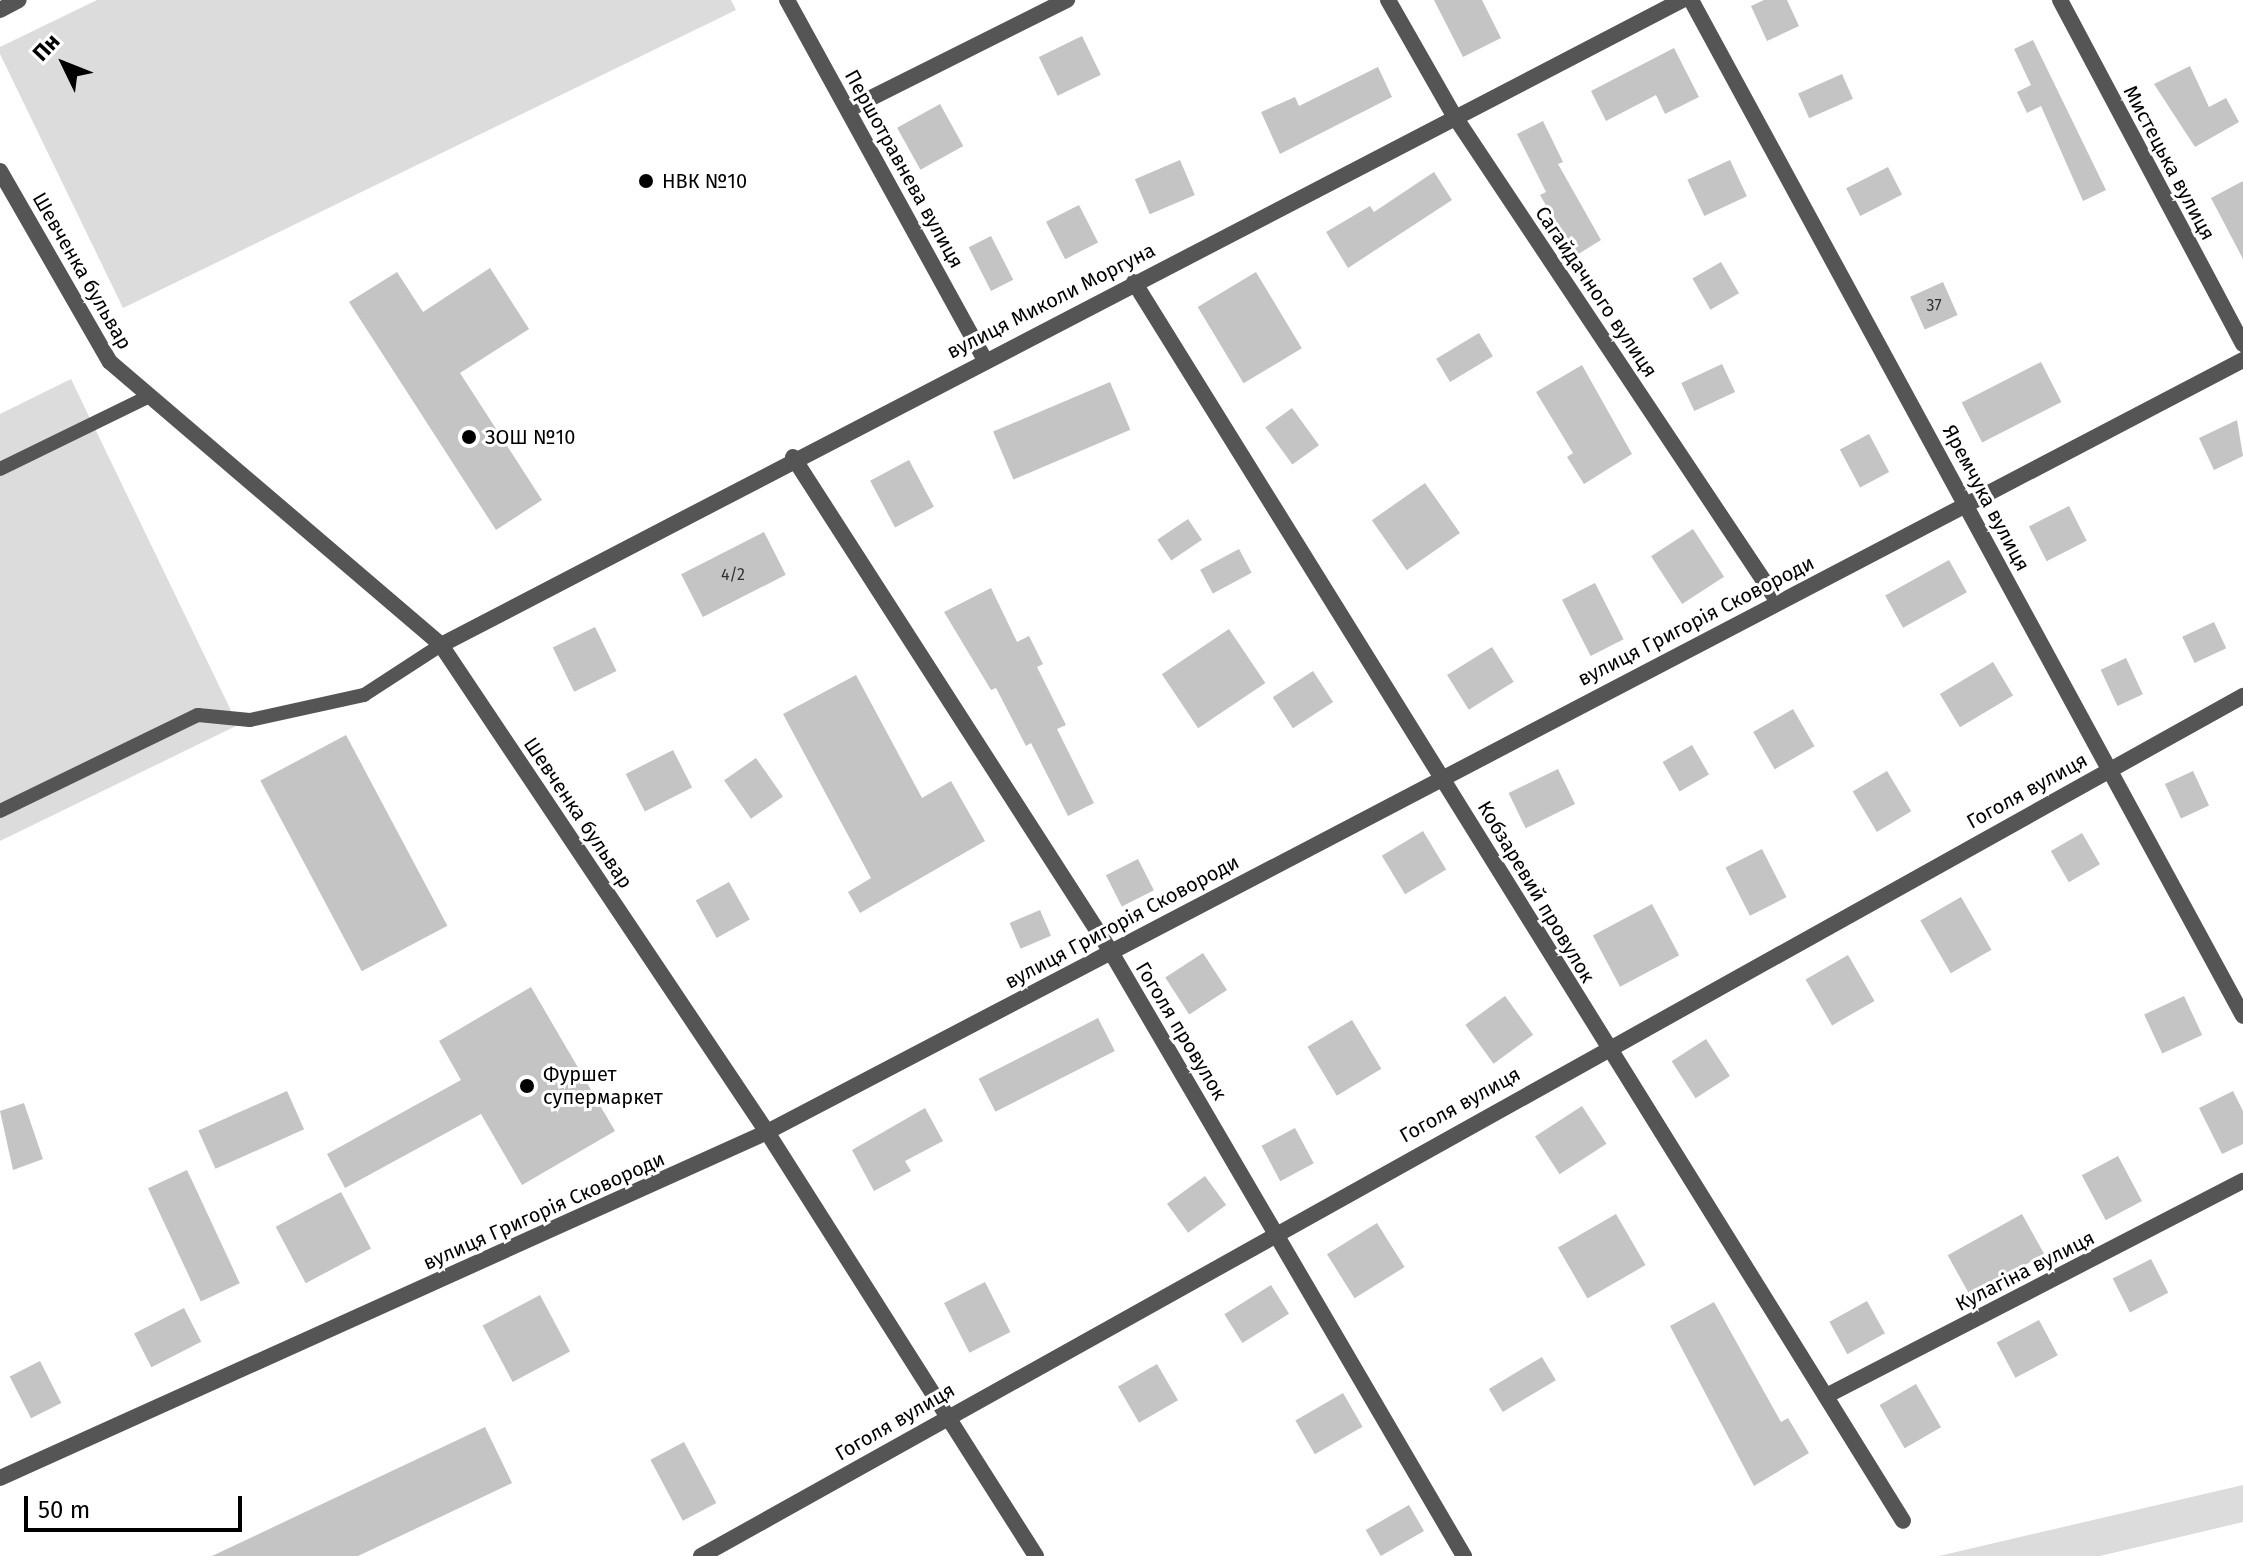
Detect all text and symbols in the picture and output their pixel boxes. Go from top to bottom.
north arrow [24,24,104,104]
text: Пн [27,28,65,67]
street label: Першотравнева вулиця [839,66,969,272]
street label: Мистецька вулиця [2118,82,2220,244]
place label: НВК №10 [662,169,747,193]
marker: НВК №10 [637,172,655,190]
street label: Шевченка бульвар [27,188,137,354]
street label: Сагайдачного вулиця [1530,202,1662,382]
street label: вулиця Миколи Моргуна [943,238,1159,364]
house number: 37 [1926,296,1942,316]
street label: Яремчука вулиця [1937,421,2035,575]
place label: ЗОШ №10 [485,425,575,449]
marker: ЗОШ №10 [460,428,478,446]
street label: вулиця Григорія Сковороди [1574,551,1818,691]
house number: 4/2 [721,565,745,585]
street label: Шевченка бульвар [519,733,637,893]
street label: Гоголя вулиця [1963,748,2091,834]
street label: Кобзаревий провулок [1472,797,1600,987]
street label: вулиця Григорія Сковороди [1001,850,1243,994]
street label: Гоголя провулок [1130,958,1232,1104]
place label: Фуршет супермаркет [543,1062,663,1109]
street label: Гоголя вулиця [1396,1062,1524,1148]
marker: Фуршет супермаркет [518,1077,536,1095]
street label: вулиця Григорія Сковороди [419,1147,669,1275]
street label: Кулагіна вулиця [1952,1226,2098,1316]
street label: Гоголя вулиця [831,1378,959,1466]
scale bar [28,1480,246,1530]
text: 50 m [38,1496,90,1524]

